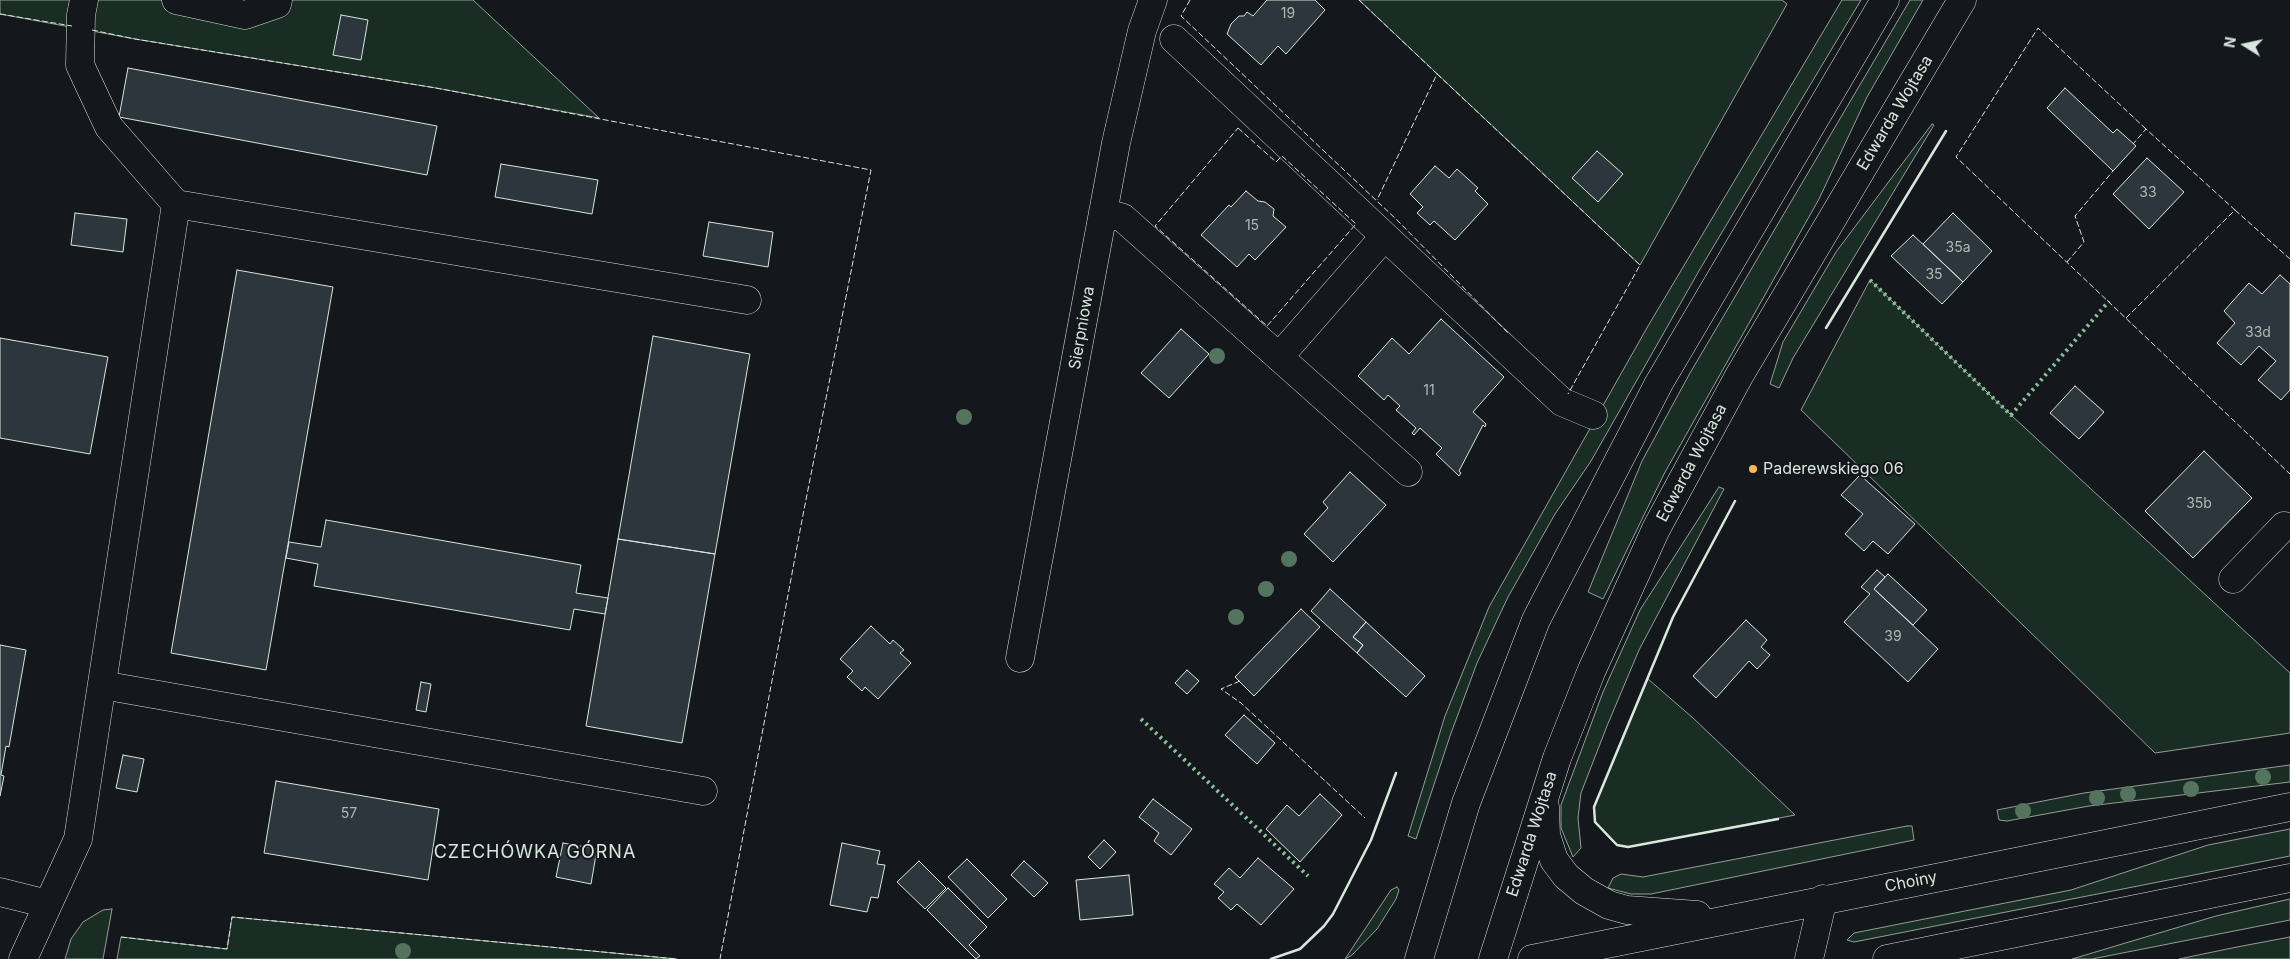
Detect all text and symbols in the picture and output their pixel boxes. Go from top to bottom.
house number: 19 [1281,6,1295,22]
north arrow [2220,20,2270,70]
text: N [2220,36,2239,49]
street label: Edwarda Wojtasa [1853,52,1937,174]
house number: 33 [2139,185,2157,201]
house number: 15 [1245,218,1259,234]
house number: 35a [1945,240,1971,256]
house number: 35 [1925,267,1943,283]
street label: Sierpniowa [1065,285,1099,371]
house number: 33d [2245,325,2271,341]
house number: 11 [1423,383,1435,399]
street label: Edwarda Wojtasa [1653,401,1731,525]
place label: Paderewskiego 06 [1763,459,1904,479]
marker: Paderewskiego 06 [1747,463,1759,475]
house number: 35b [2186,496,2212,512]
house number: 39 [1884,629,1902,645]
street label: Edwarda Wojtasa [1503,769,1561,899]
house number: 57 [341,806,357,822]
district label: CZECHÓWKA GÓRNA [432,842,638,864]
street label: Choiny [1883,868,1939,896]

